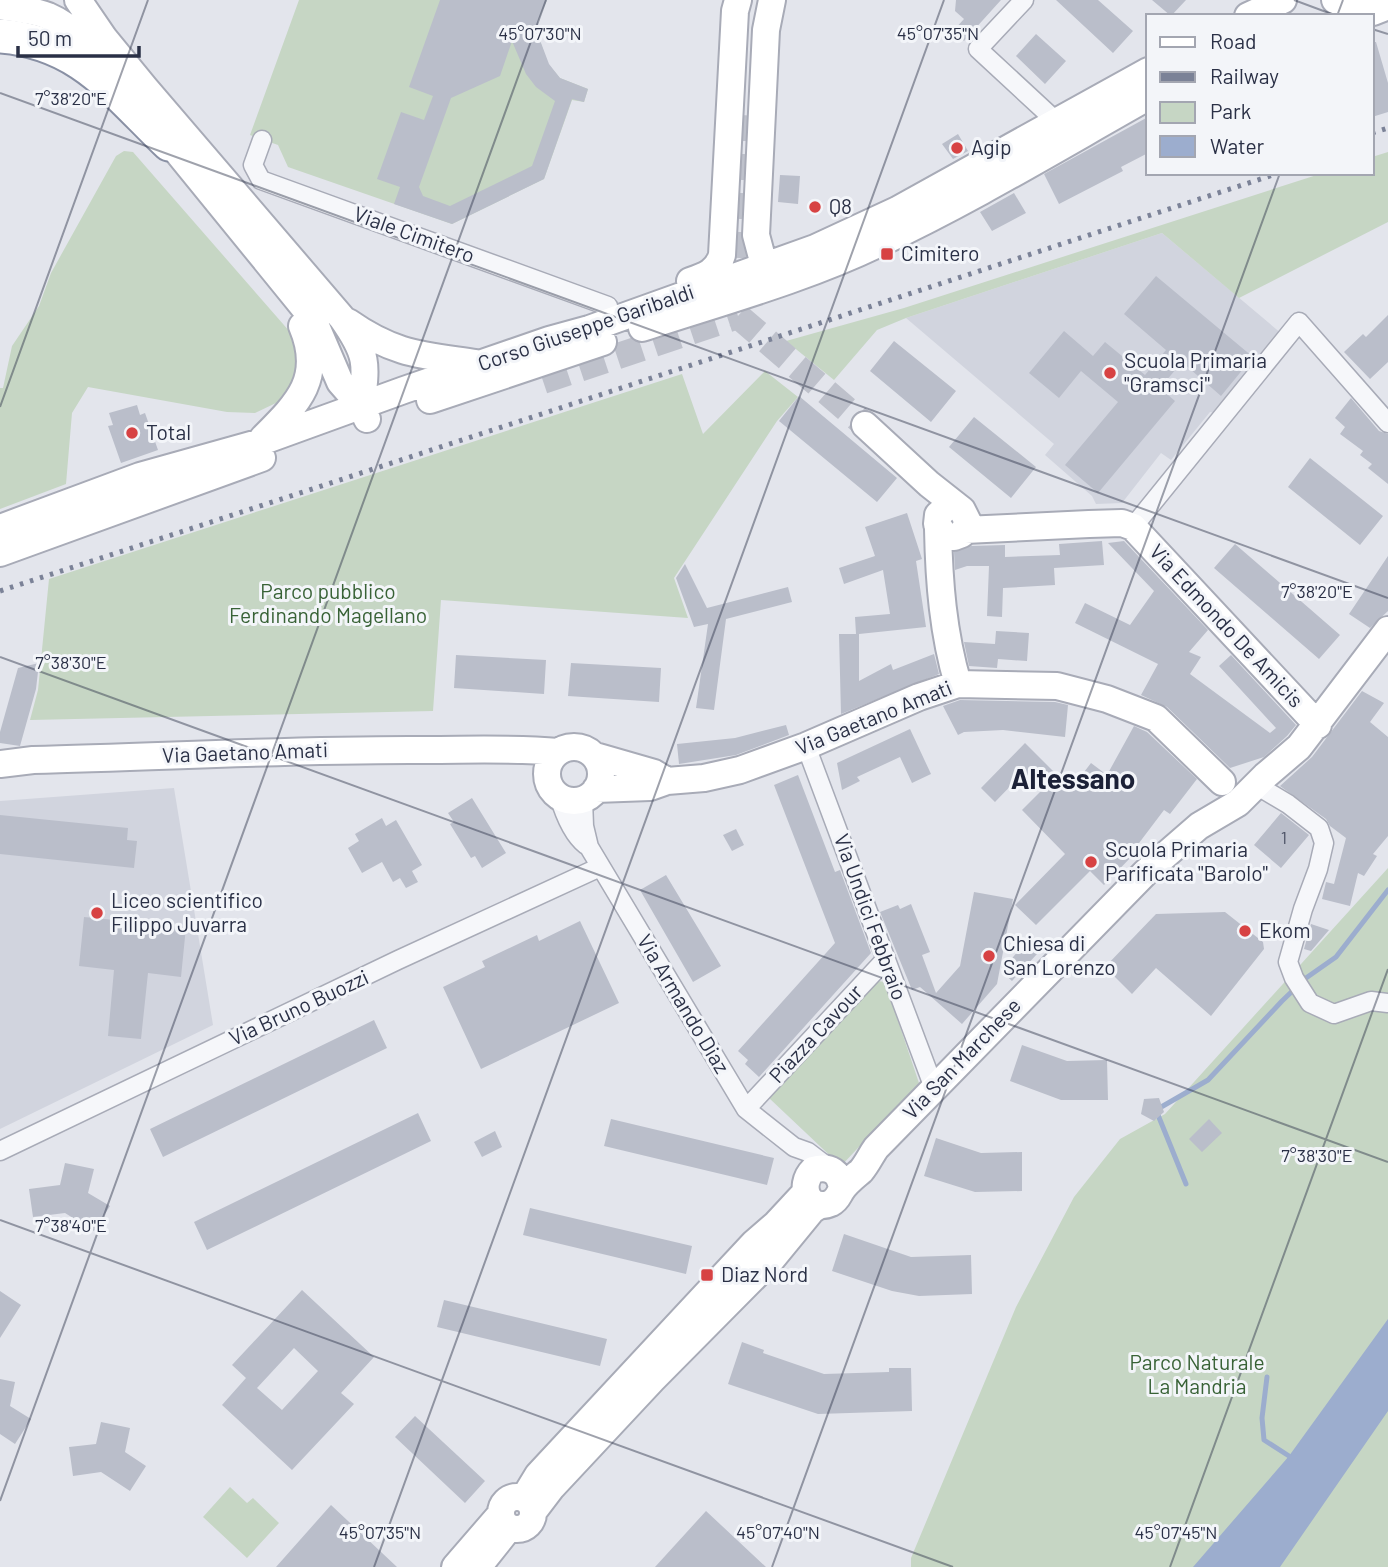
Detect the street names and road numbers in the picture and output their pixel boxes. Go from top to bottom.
street label: Viale Cimitero [351,200,478,267]
street label: Corso Giuseppe Garibaldi [474,278,697,375]
street label: Via Edmondo De Amicis [1145,538,1309,712]
street label: Via Gaetano Amati [792,674,955,759]
street label: Via Gaetano Amati [162,736,328,767]
street label: Via Undici Febbraio [830,830,913,1003]
street label: Via Armando Diaz [633,929,736,1077]
street label: Via Bruno Buozzi [225,963,372,1050]
street label: Piazza Cavour [763,978,867,1087]
street label: Via San Marchese [897,992,1025,1124]

